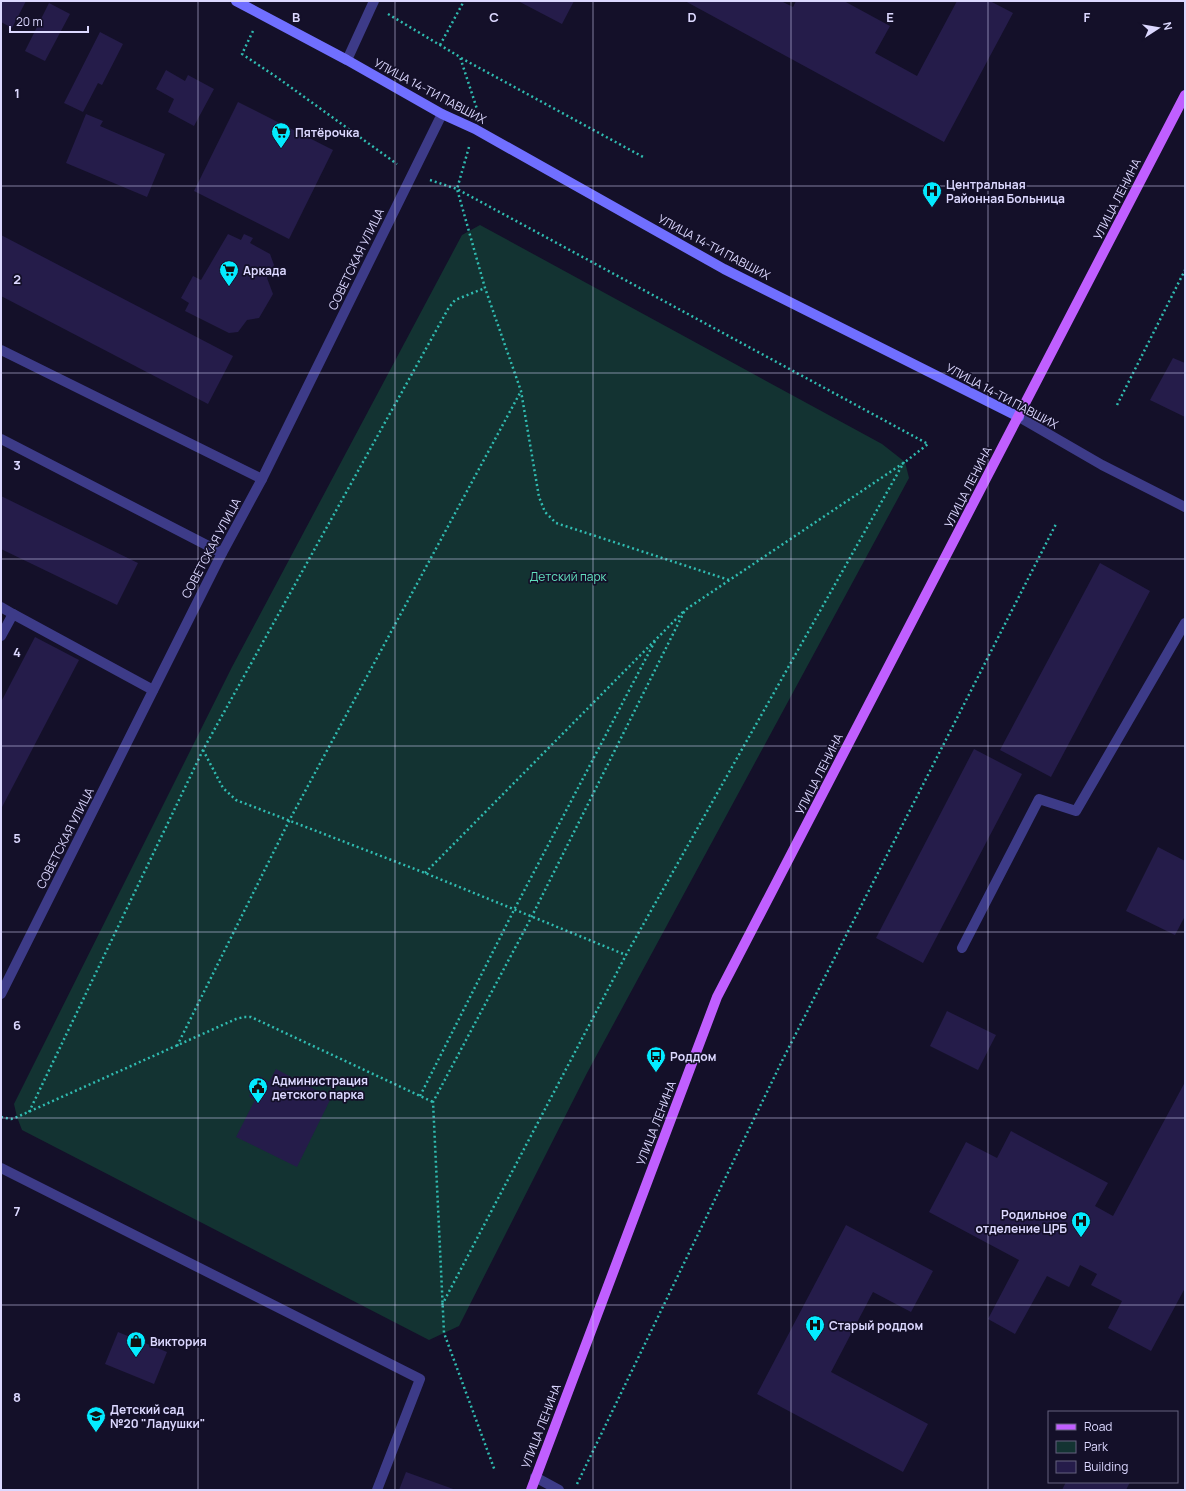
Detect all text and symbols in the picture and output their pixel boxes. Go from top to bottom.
scale bar [10,8,88,34]
text: B [292,8,300,26]
text: C [489,8,499,26]
text: D [687,8,697,26]
text: E [886,8,894,26]
text: F [1084,8,1091,26]
north arrow [1138,8,1178,48]
text: 20 m [16,13,43,30]
text: N [1160,20,1176,31]
street label: УЛИЦА 14-ТИ ПАВШИХ [371,54,490,128]
text: 1 [14,84,20,102]
supermarket icon: Пятёрочка [270,121,292,149]
place label: Пятёрочка [295,124,359,141]
street label: УЛИЦА ЛЕНИНА [1089,155,1145,243]
place label: Центральная Районная Больница [946,176,1065,207]
hospital icon: Центральная Районная Больница [921,180,943,208]
street label: СОВЕТСКАЯ УЛИЦА [324,205,388,313]
street label: УЛИЦА 14-ТИ ПАВШИХ [655,210,774,284]
supermarket icon: Аркада [218,259,240,287]
place label: Аркада [243,262,286,279]
text: 2 [13,270,21,288]
street label: УЛИЦА 14-ТИ ПАВШИХ [943,359,1062,433]
street label: УЛИЦА ЛЕНИНА [940,443,996,531]
text: 3 [13,456,21,474]
street label: СОВЕТСКАЯ УЛИЦА [177,495,245,601]
park label: Детский парк [530,568,608,585]
text: 4 [13,643,21,661]
street label: УЛИЦА ЛЕНИНА [791,730,847,818]
street label: СОВЕТСКАЯ УЛИЦА [32,784,98,891]
text: 5 [13,829,21,847]
text: 6 [13,1016,21,1034]
bus stop icon: Роддом [645,1045,667,1073]
place label: Роддом [670,1048,716,1065]
place label: Администрация детского парка [272,1072,368,1103]
public building icon: Администрация детского парка [247,1076,269,1104]
street label: УЛИЦА ЛЕНИНА [632,1078,680,1168]
text: 7 [14,1202,21,1220]
place label: Родильное отделение ЦРБ [975,1206,1067,1237]
hospital icon: Родильное отделение ЦРБ [1070,1210,1092,1238]
hospital icon: Старый роддом [804,1314,826,1342]
place label: Старый роддом [829,1317,923,1334]
shop icon: Виктория [125,1330,147,1358]
place label: Виктория [150,1333,207,1350]
street label: УЛИЦА ЛЕНИНА [517,1381,565,1471]
text: 8 [13,1388,21,1406]
place label: Детский сад №20 "Ладушки" [110,1401,205,1432]
school or university icon: Детский сад №20 "Ладушки" [85,1405,107,1433]
legend [1048,1411,1178,1483]
text: Road [1084,1418,1112,1435]
text: Park [1084,1438,1109,1455]
text: Building [1084,1458,1128,1475]

